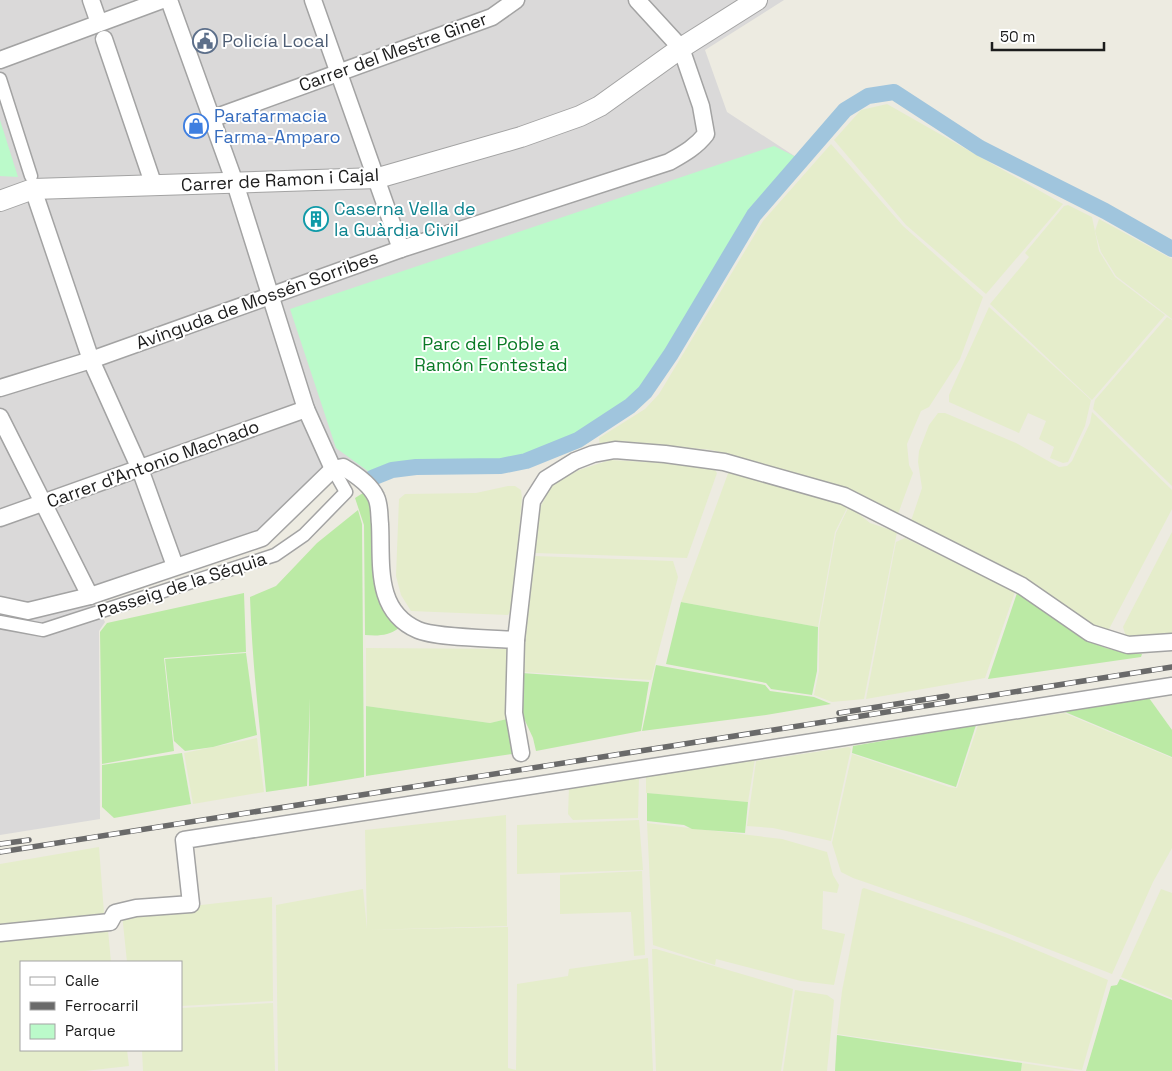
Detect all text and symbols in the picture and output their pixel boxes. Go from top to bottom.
street label: Carrer del Mestre Giner [295,7,490,96]
scale bar [992,20,1104,52]
text: 50 m [1000,27,1035,46]
public building icon: Policía Local [192,28,218,54]
place label: Policía Local [222,29,329,52]
place label: Parafarmacia Farma-Amparo [214,104,341,148]
shop icon: Parafarmacia Farma-Amparo [183,113,209,139]
street label: Carrer de Ramon i Cajal [180,163,380,196]
place label: Caserna Vella de la Guàrdia Civil [334,197,476,241]
building icon: Caserna Vella de la Guàrdia Civil [303,206,329,232]
street label: Avinguda de Mossén Sorribes [133,245,381,354]
park label: Parc del Poble a Ramón Fontestad [414,332,568,376]
street label: Carrer d'Antonio Machado [43,414,262,513]
street label: Passeig de la Séquia [94,546,269,623]
legend [20,961,182,1051]
text: Calle [65,971,100,990]
text: Ferrocarril [65,996,138,1015]
text: Parque [65,1021,116,1040]

